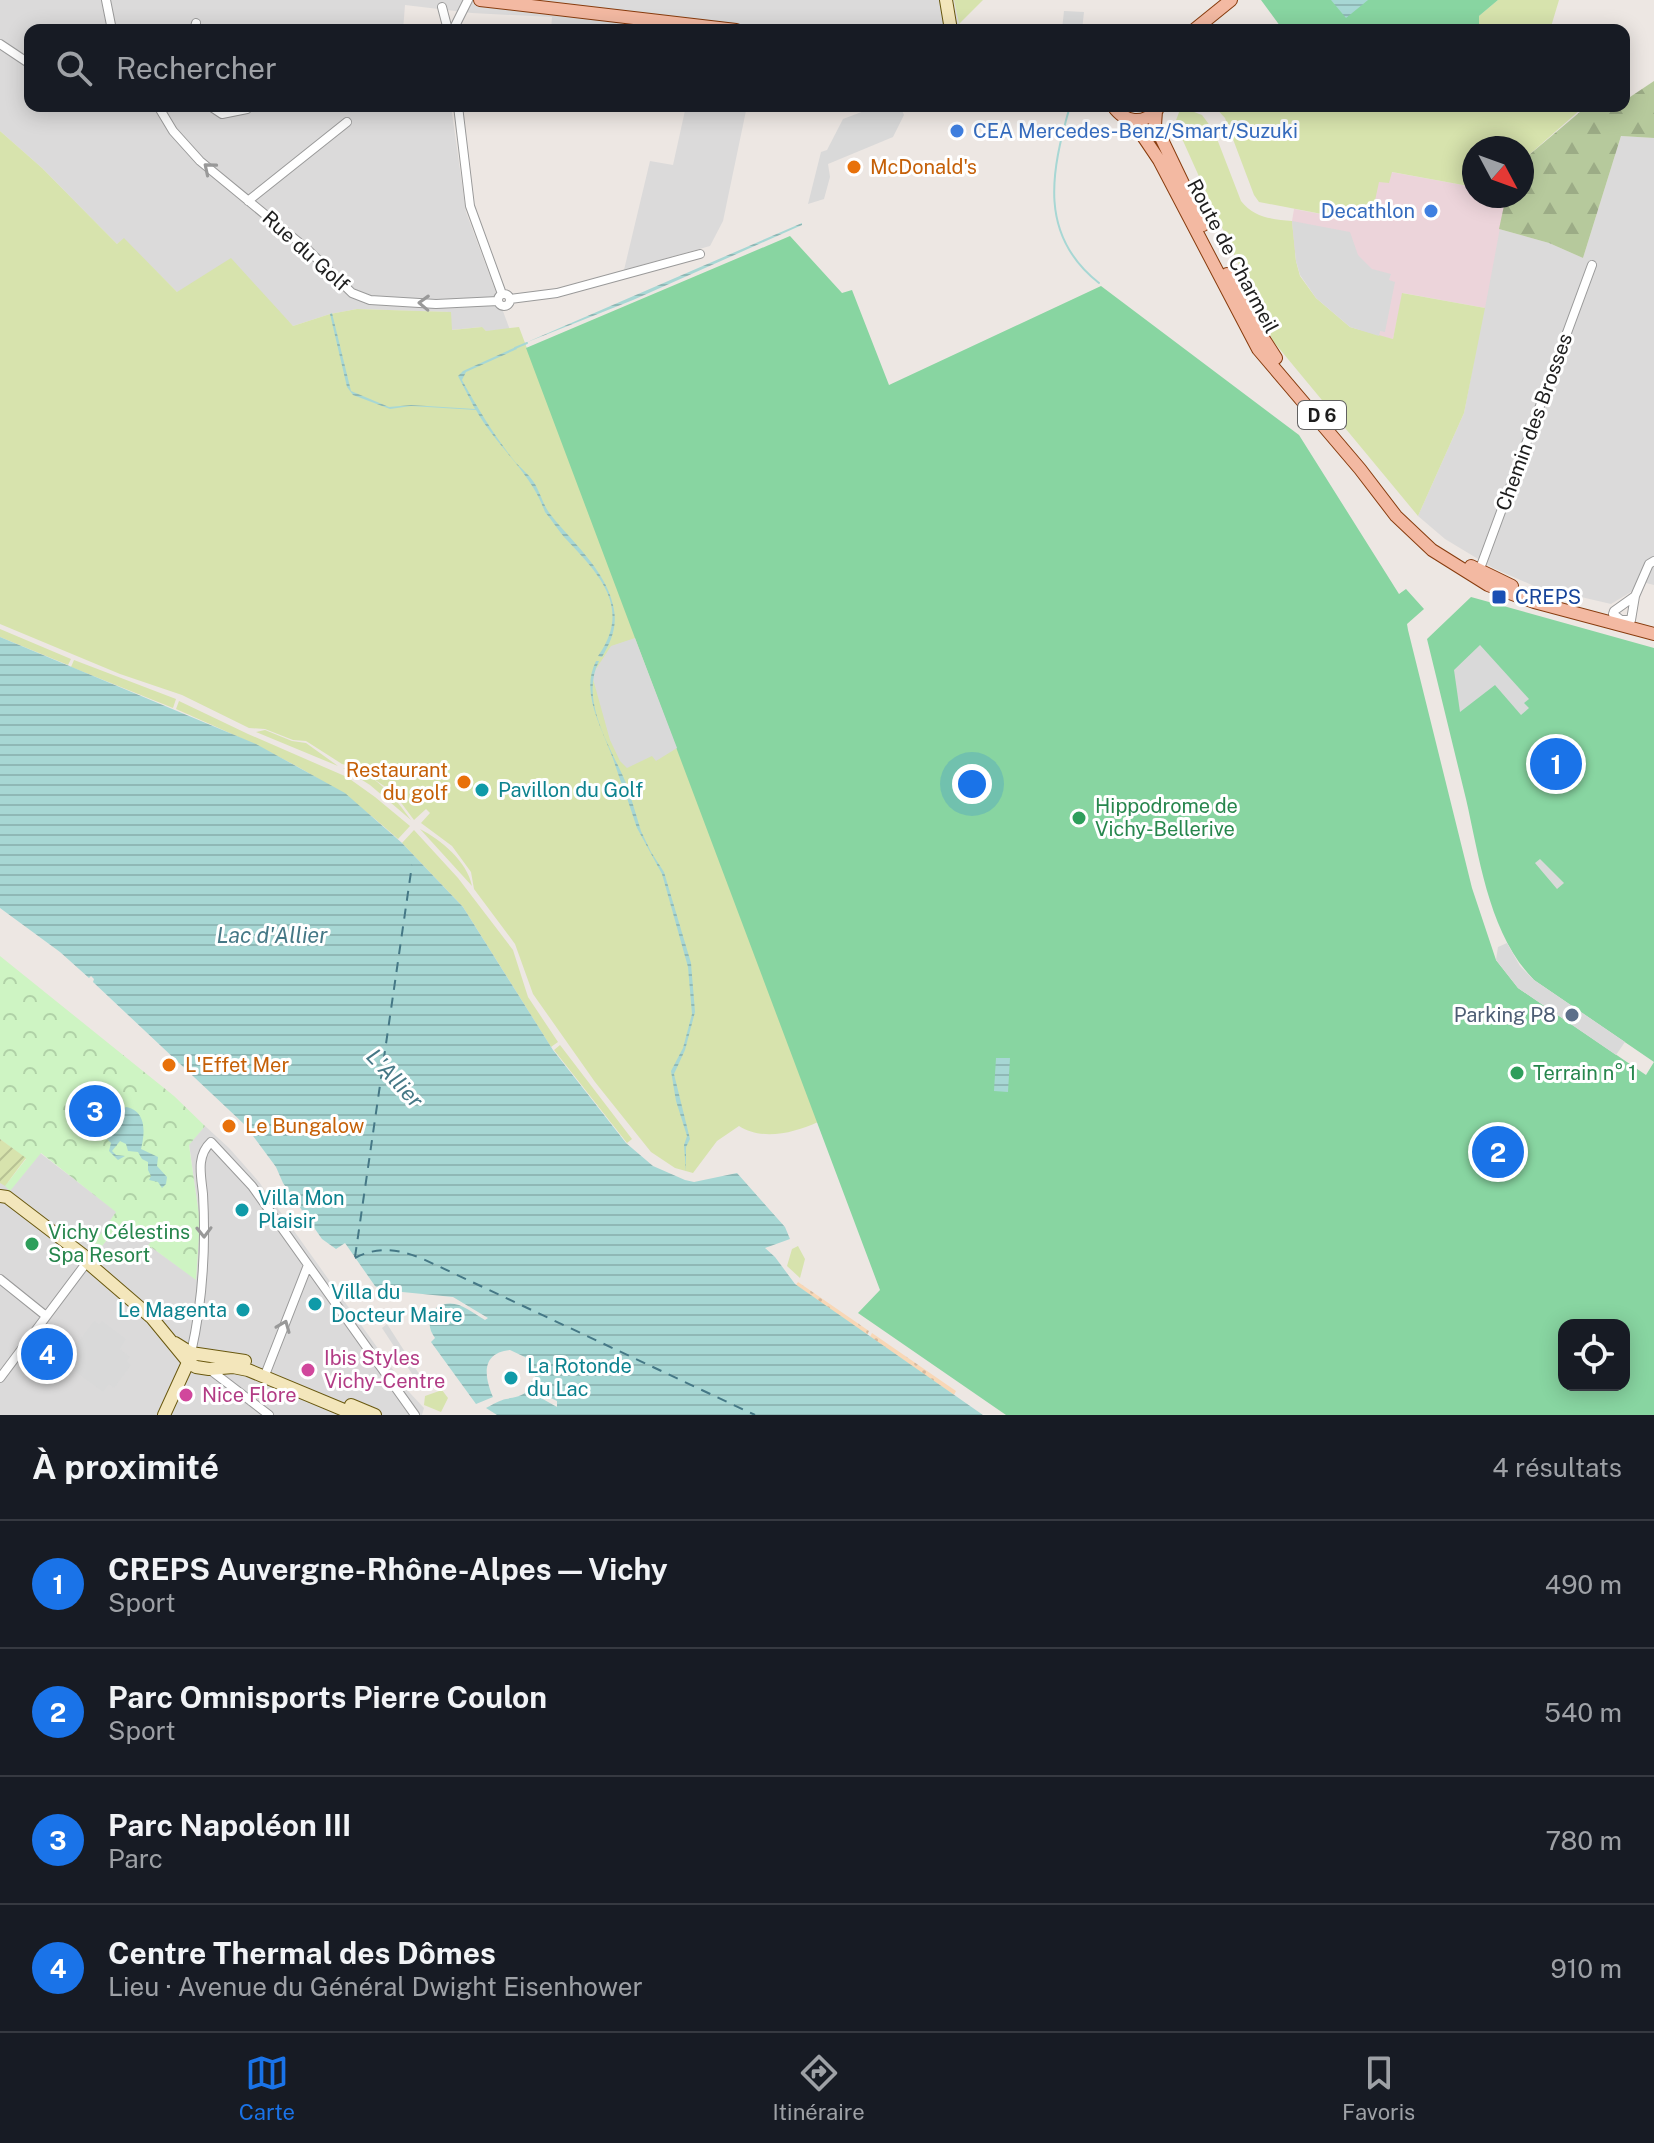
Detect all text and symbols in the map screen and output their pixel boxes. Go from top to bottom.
search box [24,24,1630,112]
icon: search [52,46,96,90]
text: Rechercher [116,50,277,86]
place label: CEA Mercedes-Benz/Smart/Suzuki [973,119,1298,143]
marker: CEA Mercedes-Benz/Smart/Suzuki [948,122,966,140]
north arrow [1462,136,1534,208]
place label: McDonald's [870,155,977,179]
marker: McDonald's [845,158,863,176]
one-way arrow [204,163,218,178]
street label: Route de Charmeil [1182,175,1284,337]
place label: Decathlon [1321,199,1415,223]
marker: Decathlon [1422,202,1440,220]
street label: Rue du Golf [258,206,354,296]
one-way arrow [417,294,430,311]
street label: Chemin des Brosses [1491,330,1577,514]
road number: D 6 [1298,401,1346,429]
place label: CREPS [1515,585,1581,609]
marker: CREPS [1490,588,1508,606]
pin: 1 [1530,734,1582,794]
place label: Restaurant du golf [346,758,448,805]
your location [952,764,992,804]
marker: Restaurant du golf [455,773,473,791]
place label: Pavillon du Golf [498,778,643,802]
marker: Pavillon du Golf [473,781,491,799]
place label: Hippodrome de Vichy-Bellerive [1095,794,1238,841]
marker: Hippodrome de Vichy-Bellerive [1070,809,1088,827]
water label: Lac d'Allier [216,922,328,948]
place label: Parking P8 [1454,1003,1556,1027]
marker: Parking P8 [1563,1006,1581,1024]
water label: L'Allier [361,1043,429,1113]
place label: L'Effet Mer [185,1053,289,1077]
marker: L'Effet Mer [160,1056,178,1074]
place label: Terrain n° 1 [1533,1061,1636,1085]
marker: Terrain n° 1 [1508,1064,1526,1082]
pin: 3 [69,1081,121,1141]
place label: Le Bungalow [245,1114,365,1138]
marker: Le Bungalow [220,1117,238,1135]
pin: 2 [1472,1122,1524,1182]
place label: Villa Mon Plaisir [258,1186,345,1233]
marker: Villa Mon Plaisir [233,1201,251,1219]
place label: Vichy Célestins Spa Resort [48,1220,190,1267]
one-way arrow [196,1226,213,1239]
marker: Vichy Célestins Spa Resort [23,1235,41,1253]
place label: Villa du Docteur Maire [331,1280,463,1327]
marker: Villa du Docteur Maire [306,1295,324,1313]
place label: Le Magenta [118,1298,227,1322]
marker: Le Magenta [234,1301,252,1319]
map controls [1558,1319,1630,1391]
button: locate [1558,1319,1630,1391]
one-way arrow [274,1320,291,1334]
pin: 4 [21,1324,73,1384]
place label: Ibis Styles Vichy-Centre [324,1346,445,1393]
place label: La Rotonde du Lac [527,1354,632,1401]
marker: Ibis Styles Vichy-Centre [299,1361,317,1379]
marker: La Rotonde du Lac [502,1369,520,1387]
place label: Nice Flore [202,1383,297,1407]
marker: Nice Flore [177,1386,195,1404]
text: À proximité [32,1447,219,1487]
text: 4 résultats [1492,1452,1622,1483]
text: CREPS Auvergne-Rhône-Alpes — Vichy [108,1551,668,1587]
text: 1 [52,1569,64,1600]
text: 490 m [1545,1569,1622,1600]
text: Sport [108,1587,176,1618]
text: Parc Omnisports Pierre Coulon [108,1679,547,1715]
text: 2 [50,1697,66,1728]
text: 540 m [1544,1697,1622,1728]
text: Sport [108,1715,176,1746]
text: Parc Napoléon III [108,1807,351,1843]
text: 3 [49,1825,67,1856]
text: 780 m [1546,1825,1622,1856]
text: Parc [108,1843,163,1874]
text: Centre Thermal des Dômes [108,1935,496,1971]
text: 4 [49,1953,67,1984]
text: 910 m [1550,1953,1622,1984]
text: Lieu · Avenue du Général Dwight Eisenhower [108,1971,643,2002]
tab: Carte [239,2051,295,2125]
tab: Itinéraire [772,2051,865,2125]
tab: Favoris [1342,2051,1415,2125]

